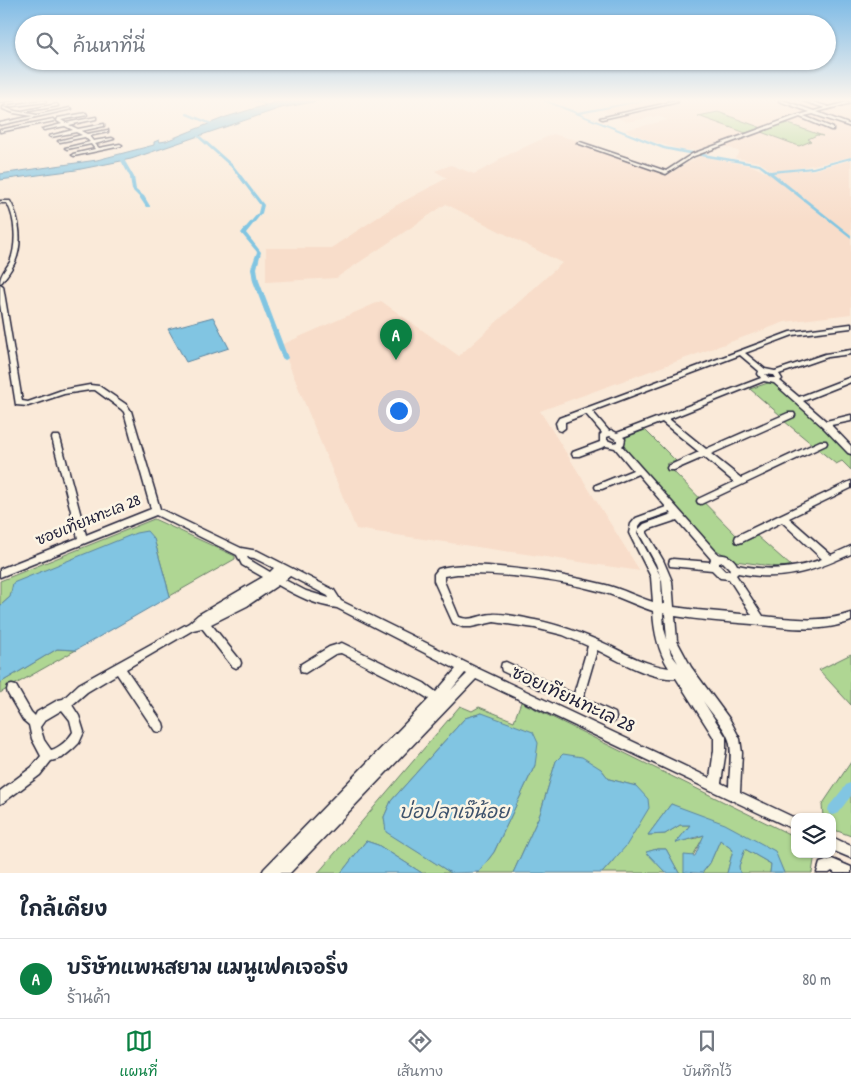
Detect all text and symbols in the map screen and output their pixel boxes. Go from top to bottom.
search box [15,15,836,70]
icon: search [33,29,61,57]
text: ค้นหาที่นี่ [73,32,145,58]
pin: A [380,319,412,360]
your location [386,398,412,424]
street label: ซอยเทียนทะเล 28 [32,489,143,550]
street label: ซอยเทียนทะเล 28 [507,659,639,738]
water label: บ่อปลาเจ๊น้อย [399,798,511,824]
map controls [791,813,836,858]
button: layers [791,813,836,858]
text: ใกล้เคียง [20,894,107,923]
text: บริษัทแพนสยาม แมนูเฟคเจอริ่ง [67,954,348,980]
text: A [32,968,40,990]
text: 80 m [802,968,831,990]
text: ร้านค้า [67,986,111,1008]
tab: แผนที่ [120,1027,157,1081]
tab: เส้นทาง [397,1027,443,1081]
tab: บันทึกไว้ [682,1027,731,1081]

